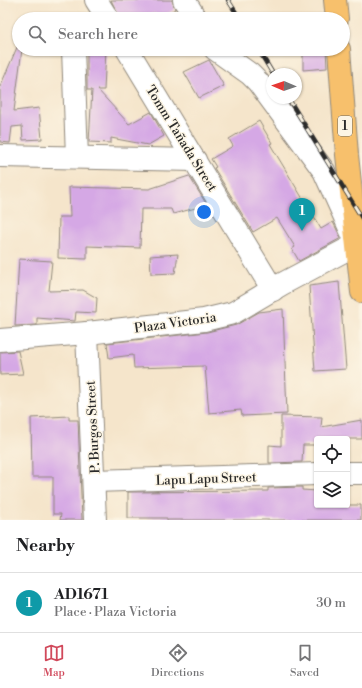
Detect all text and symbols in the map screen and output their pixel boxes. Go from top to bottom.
search box [12,12,350,56]
icon: search [26,23,48,45]
text: Search here [58,25,138,44]
north arrow [266,68,302,104]
street label: Tomm Tañada Street [142,83,220,195]
road number: 1 [338,116,352,136]
pin: 1 [289,198,315,231]
your location [194,202,214,222]
street label: Plaza Victoria [133,309,218,337]
street label: P. Burgos Street [83,380,103,474]
map controls [314,436,350,508]
button: locate [314,436,350,472]
street label: Lapu Lapu Street [155,469,257,489]
button: layers [314,472,350,508]
text: Nearby [16,535,75,557]
text: AD1671 [54,585,109,604]
text: 1 [26,595,32,611]
text: 30 m [316,595,346,611]
text: Place · Plaza Victoria [54,604,177,620]
tab: Map [43,642,65,680]
tab: Directions [151,642,204,680]
tab: Saved [290,642,319,680]

